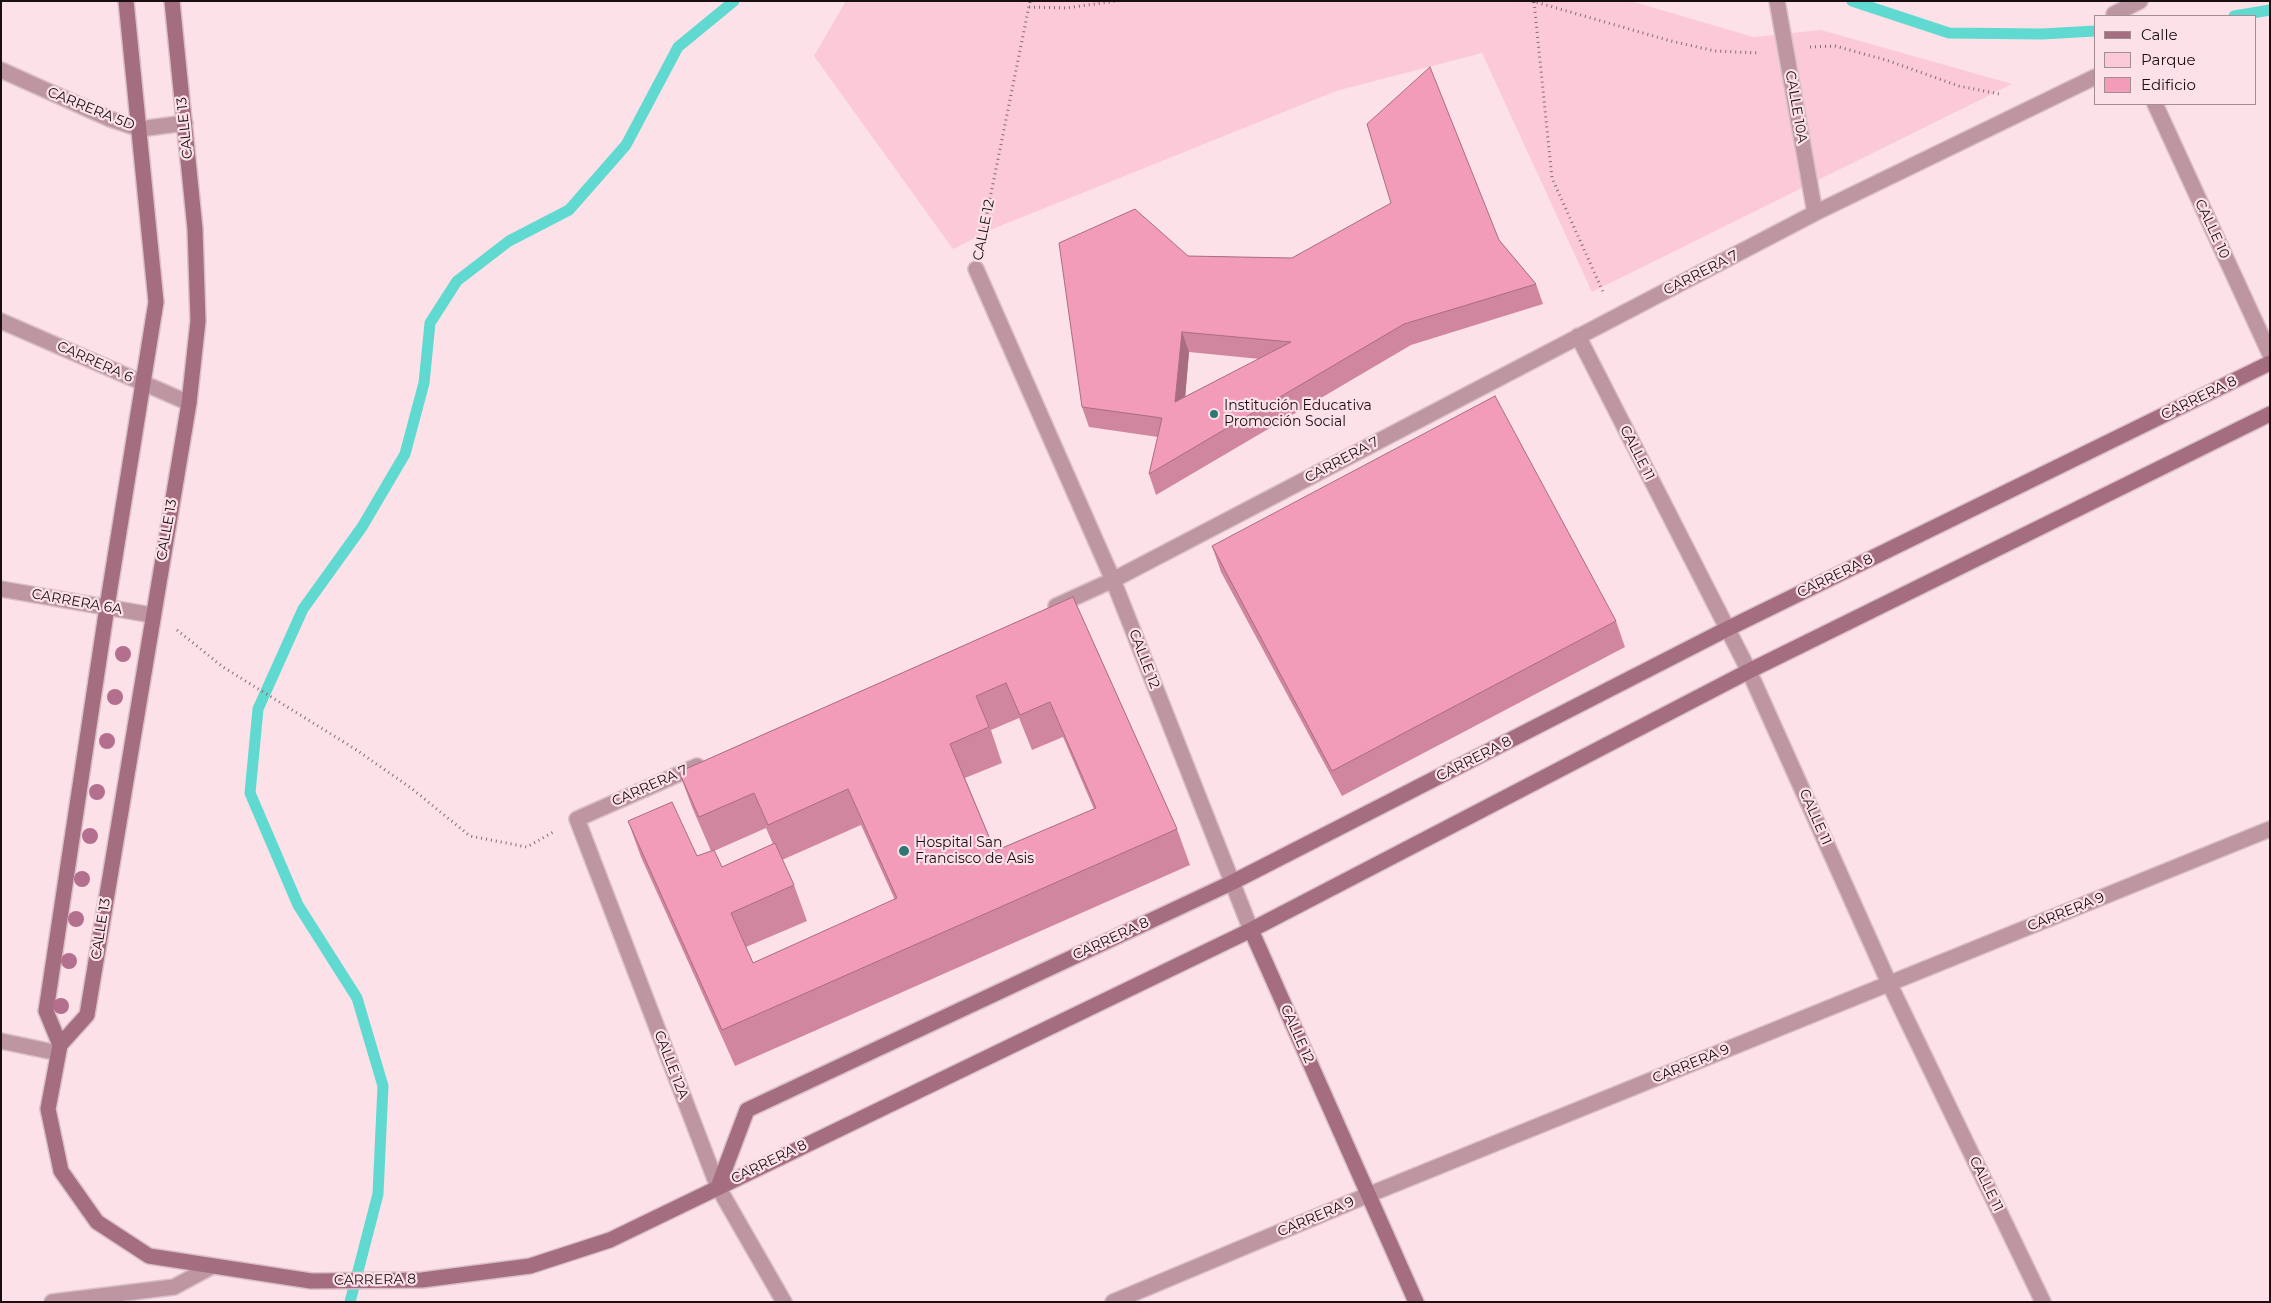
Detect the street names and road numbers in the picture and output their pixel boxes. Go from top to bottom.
street label: CALLE 10A [1781,69,1811,145]
street label: CARRERA 5D [45,84,137,134]
street label: CALLE 13 [173,96,197,160]
street label: CALLE 10 [2191,197,2233,261]
street label: CALLE 12 [970,198,998,262]
street label: CARRERA 7 [1661,247,1741,299]
street label: CARRERA 6 [54,338,136,386]
street label: CARRERA 8 [2158,372,2240,424]
street label: CALLE 11 [1616,423,1658,483]
street label: CARRERA 7 [1302,433,1382,487]
street label: CALLE 13 [153,498,181,562]
street label: CARRERA 8 [1794,550,1876,602]
street label: CARRERA 6A [30,586,124,618]
street label: CALLE 12 [1125,627,1163,691]
street label: CARRERA 8 [1434,733,1514,785]
street label: CARRERA 7 [609,762,691,810]
street label: CALLE 11 [1795,786,1835,848]
street label: CARRERA 9 [2025,889,2107,935]
street label: CALLE 13 [88,897,114,961]
street label: CARRERA 8 [1070,914,1152,964]
street label: CALLE 12 [1277,1002,1317,1066]
street label: CALLE 12A [650,1028,692,1102]
street label: CARRERA 9 [1650,1041,1732,1087]
street label: CARRERA 8 [728,1136,810,1188]
street label: CALLE 11 [1965,1154,2007,1214]
street label: CARRERA 9 [1275,1193,1357,1241]
street label: CARRERA 8 [334,1271,416,1289]

